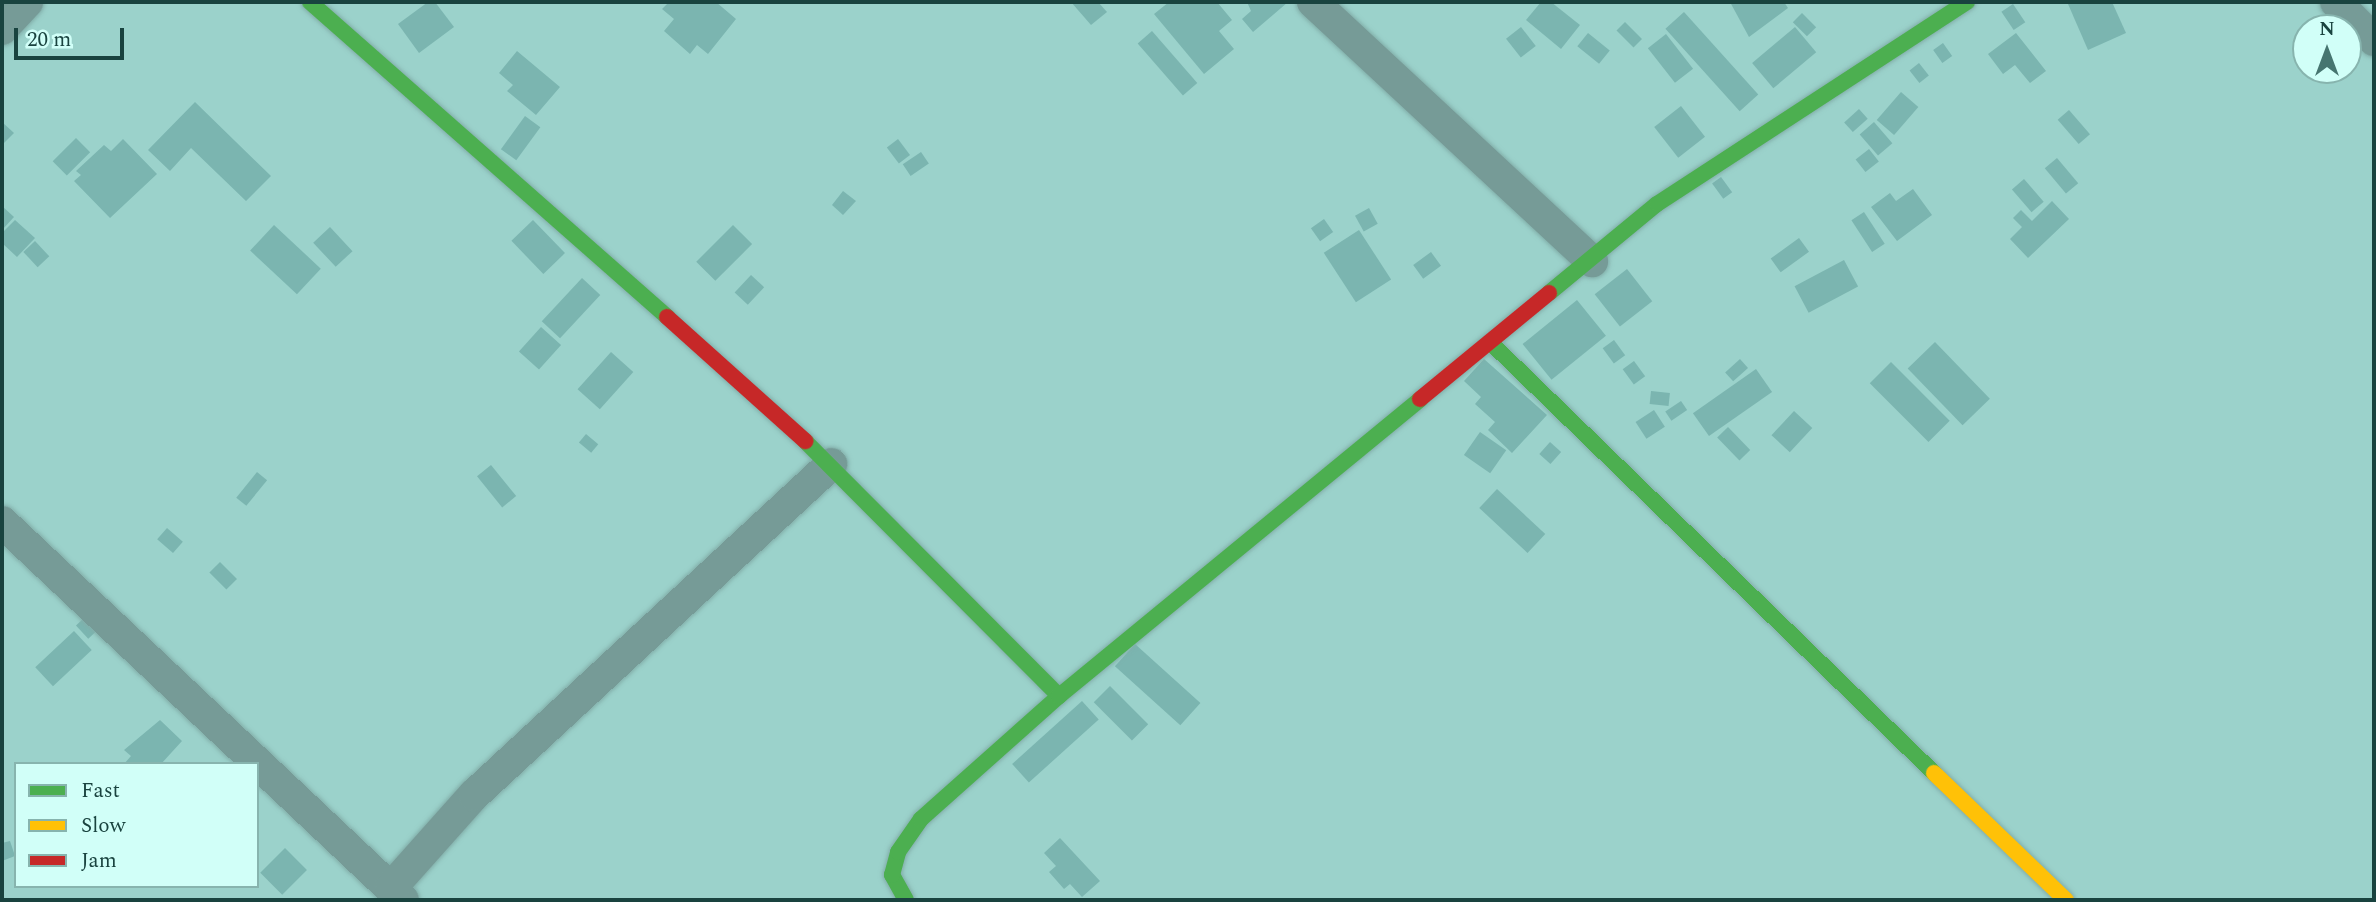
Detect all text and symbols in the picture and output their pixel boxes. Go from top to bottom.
scale bar [18,14,128,58]
north arrow [2292,14,2362,84]
text: N [2319,15,2335,44]
text: 20 m [27,24,71,56]
legend [14,762,259,888]
text: Fast [81,775,120,807]
text: Slow [81,810,125,842]
text: Jam [81,845,117,877]

